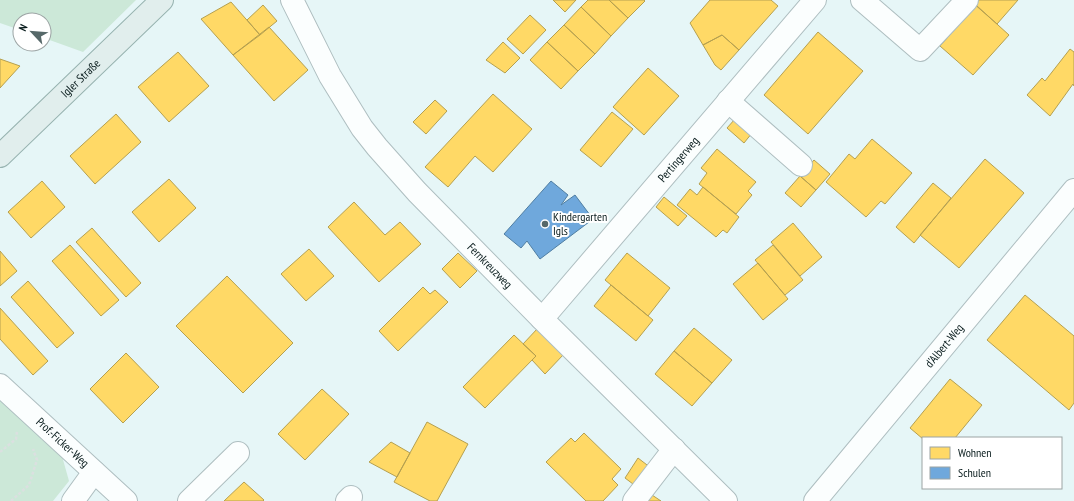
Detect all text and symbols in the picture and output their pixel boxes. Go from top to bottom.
north arrow [12,12,52,52]
text: N [15,22,31,33]
street label: Igler Straße [57,56,103,100]
street label: Pertingerweg [654,133,702,185]
place label: Kindergarten Igls [553,209,607,238]
marker: Kindergarten Igls [540,219,550,229]
street label: Fernkreuzweg [464,240,516,291]
street label: d'Albert-Weg [921,320,966,370]
street label: Prof.-Ficker-Weg [33,414,93,470]
legend [922,437,1062,489]
text: Wohnen [958,445,992,460]
text: Schulen [958,465,991,480]

